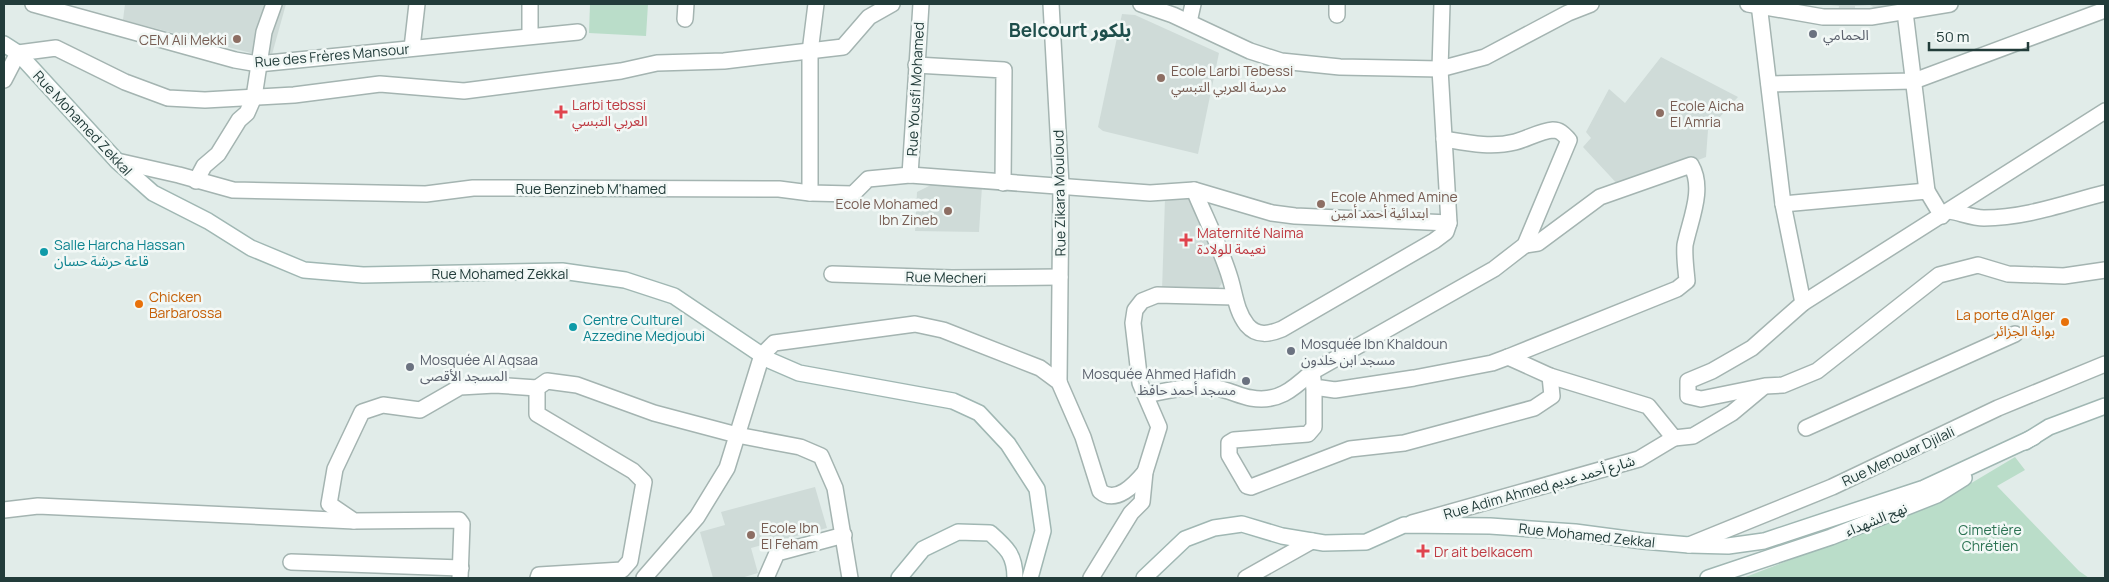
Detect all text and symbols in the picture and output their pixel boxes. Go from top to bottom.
district label: Belcourt بلكور [1009,17,1131,43]
scale bar [1929,20,2028,52]
street label: Rue Yousfi Mohamed [902,21,928,157]
place label: الحمامي [1823,25,1869,46]
text: 50 m [1936,26,1970,47]
marker: الحمامي [1807,28,1819,40]
place label: CEM Ali Mekki [139,30,227,49]
marker: CEM Ali Mekki [231,33,243,45]
street label: Rue des Frères Mansour [254,39,410,71]
place label: Ecole Larbi Tebessi مدرسة العربي التبسي [1171,61,1293,98]
street label: Rue Mohamed Zekkal [29,66,137,180]
marker: Ecole Larbi Tebessi مدرسة العربي التبسي [1155,72,1167,84]
place label: Larbi tebssi العربي التبسي [572,95,647,132]
place label: Ecole Aicha El Amria [1670,96,1744,131]
marker: Larbi tebssi العربي التبسي [554,105,568,119]
marker: Ecole Aicha El Amria [1654,107,1666,119]
street label: Rue Zikara Mouloud [1048,130,1070,256]
street label: Rue Benzineb M'hamed [516,179,666,198]
place label: Ecole Ahmed Amine ابتدائية أحمد أمين [1331,187,1458,222]
place label: Ecole Mohamed Ibn Zineb [836,194,938,229]
marker: Ecole Ahmed Amine ابتدائية أحمد أمين [1315,198,1327,210]
marker: Ecole Mohamed Ibn Zineb [942,205,954,217]
place label: Maternité Naima نعيمة للولادة [1197,223,1304,258]
marker: Maternité Naima نعيمة للولادة [1179,233,1193,247]
place label: Salle Harcha Hassan قاعة حرشة حسان [54,235,185,270]
marker: Salle Harcha Hassan قاعة حرشة حسان [38,246,50,258]
street label: Rue Mohamed Zekkal [431,264,569,283]
street label: Rue Mecheri [906,267,986,287]
place label: Chicken Barbarossa [149,287,222,322]
marker: Chicken Barbarossa [133,298,145,310]
place label: La porte d’Alger بوابة الجزائر [1956,305,2055,340]
place label: Centre Culturel Azzedine Medjoubi [583,310,705,345]
marker: La porte d’Alger بوابة الجزائر [2059,316,2071,328]
marker: Centre Culturel Azzedine Medjoubi [567,321,579,333]
place label: Mosquée Ibn Khaldoun مسجد ابن خلدون [1301,334,1448,369]
marker: Mosquée Ibn Khaldoun مسجد ابن خلدون [1285,345,1297,357]
place label: Mosquée Al Aqsaa المسجد الأقصى [420,350,538,385]
marker: Mosquée Al Aqsaa المسجد الأقصى [404,361,416,373]
place label: Mosquée Ahmed Hafidh مسجد أحمد حافظ [1082,364,1236,399]
marker: Mosquée Ahmed Hafidh مسجد أحمد حافظ [1240,375,1252,387]
street label: Rue Menouar Djilali [1839,422,1957,490]
street label: Rue Adim Ahmed شارع أحمد عديم [1441,451,1637,525]
street label: نهج الشهداء [1842,498,1911,542]
place label: Ecole Ibn El Feham [761,518,819,553]
street label: Rue Mohamed Zekkal [1518,518,1656,552]
park label: Cimetière Chrétien [1958,520,2022,555]
marker: Ecole Ibn El Feham [745,529,757,541]
place label: Dr ait belkacem [1434,542,1533,561]
marker: Dr ait belkacem [1416,544,1430,558]

